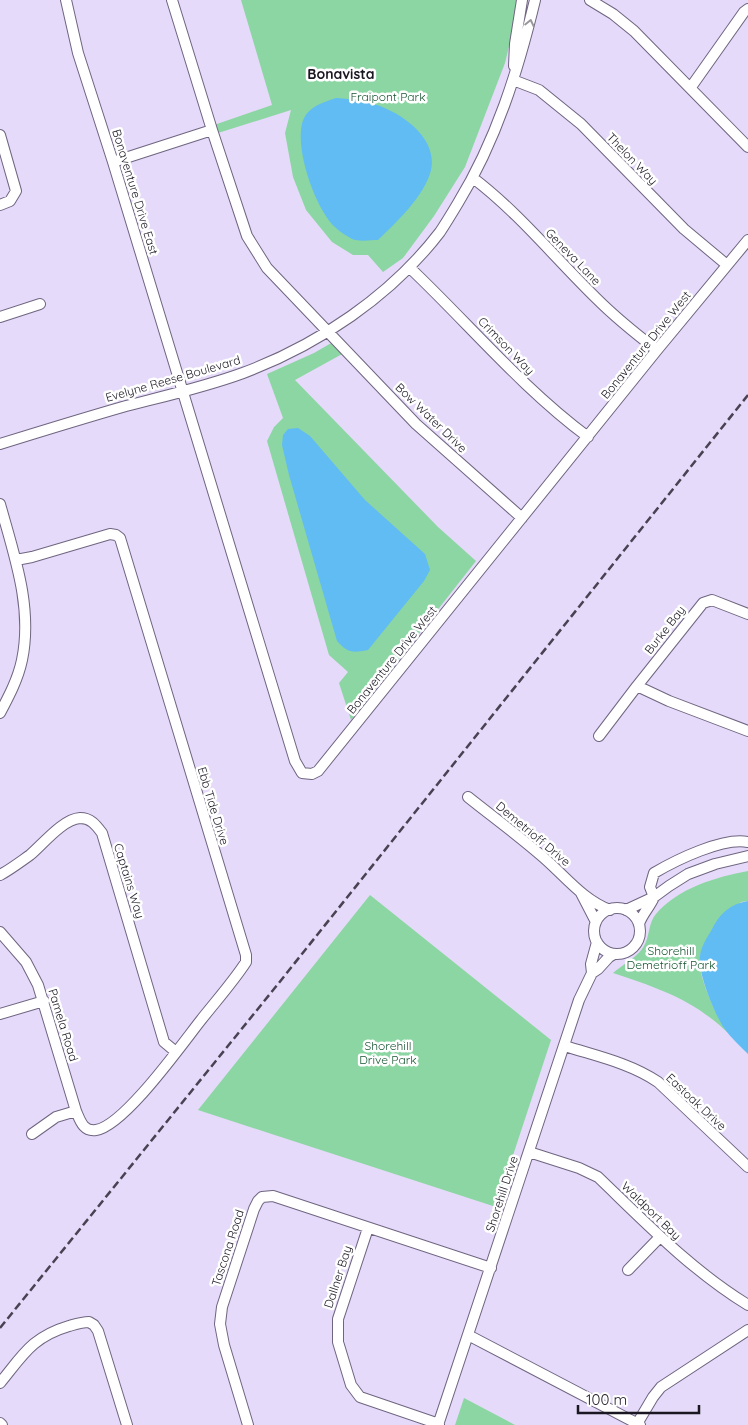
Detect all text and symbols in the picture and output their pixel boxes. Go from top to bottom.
one-way arrow [524,19,535,28]
district label: Bonavista [307,65,375,83]
park label: Fraipont Park [350,89,426,104]
street label: Bonaventure Drive East [109,127,162,256]
street label: Thelon Way [604,130,661,188]
street label: Geneva Lane [543,225,604,288]
street label: Bonaventure Drive West [597,288,694,402]
street label: Crimson Way [475,314,538,378]
street label: Evelyne Reese Boulevard [104,352,242,405]
street label: Bow Water Drive [392,380,470,456]
street label: Burke Bay [641,602,688,657]
street label: Bonaventure Drive West [343,603,440,717]
street label: Ebb Tide Drive [195,765,233,847]
street label: Demetrioff Drive [493,798,574,869]
street label: Captains Way [111,842,148,920]
park label: Shorehill Demetrioff Park [626,943,716,972]
street label: Pamela Road [45,987,82,1063]
park label: Shorehill Drive Park [359,1038,417,1067]
street label: Eastoak Drive [663,1070,730,1133]
street label: Shorehill Drive [482,1154,521,1234]
street label: Waldport Bay [618,1178,684,1243]
street label: Tascona Road [208,1208,247,1288]
street label: Dallner Bay [320,1244,355,1310]
scale bar [578,1382,699,1414]
text: 100 m [586,1390,627,1409]

